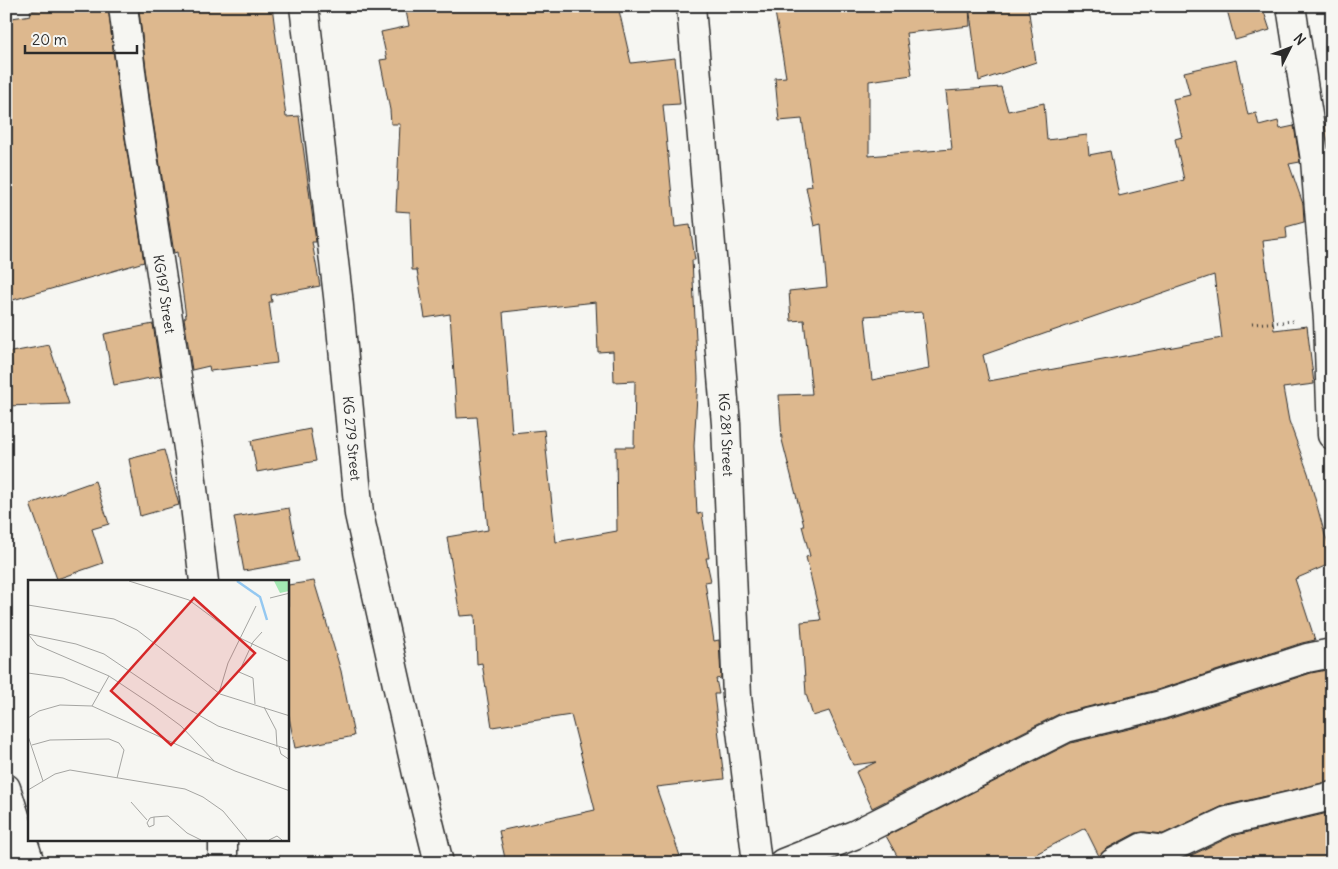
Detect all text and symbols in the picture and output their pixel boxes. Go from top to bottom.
scale bar [25,22,138,54]
north arrow [1266,22,1316,72]
text: 20 m [32,30,67,49]
text: N [1290,30,1310,49]
street label: KG197 Street [149,253,179,335]
street label: KG 281 Street [714,392,737,477]
street label: KG 279 Street [339,395,365,482]
inset map [28,580,289,842]

